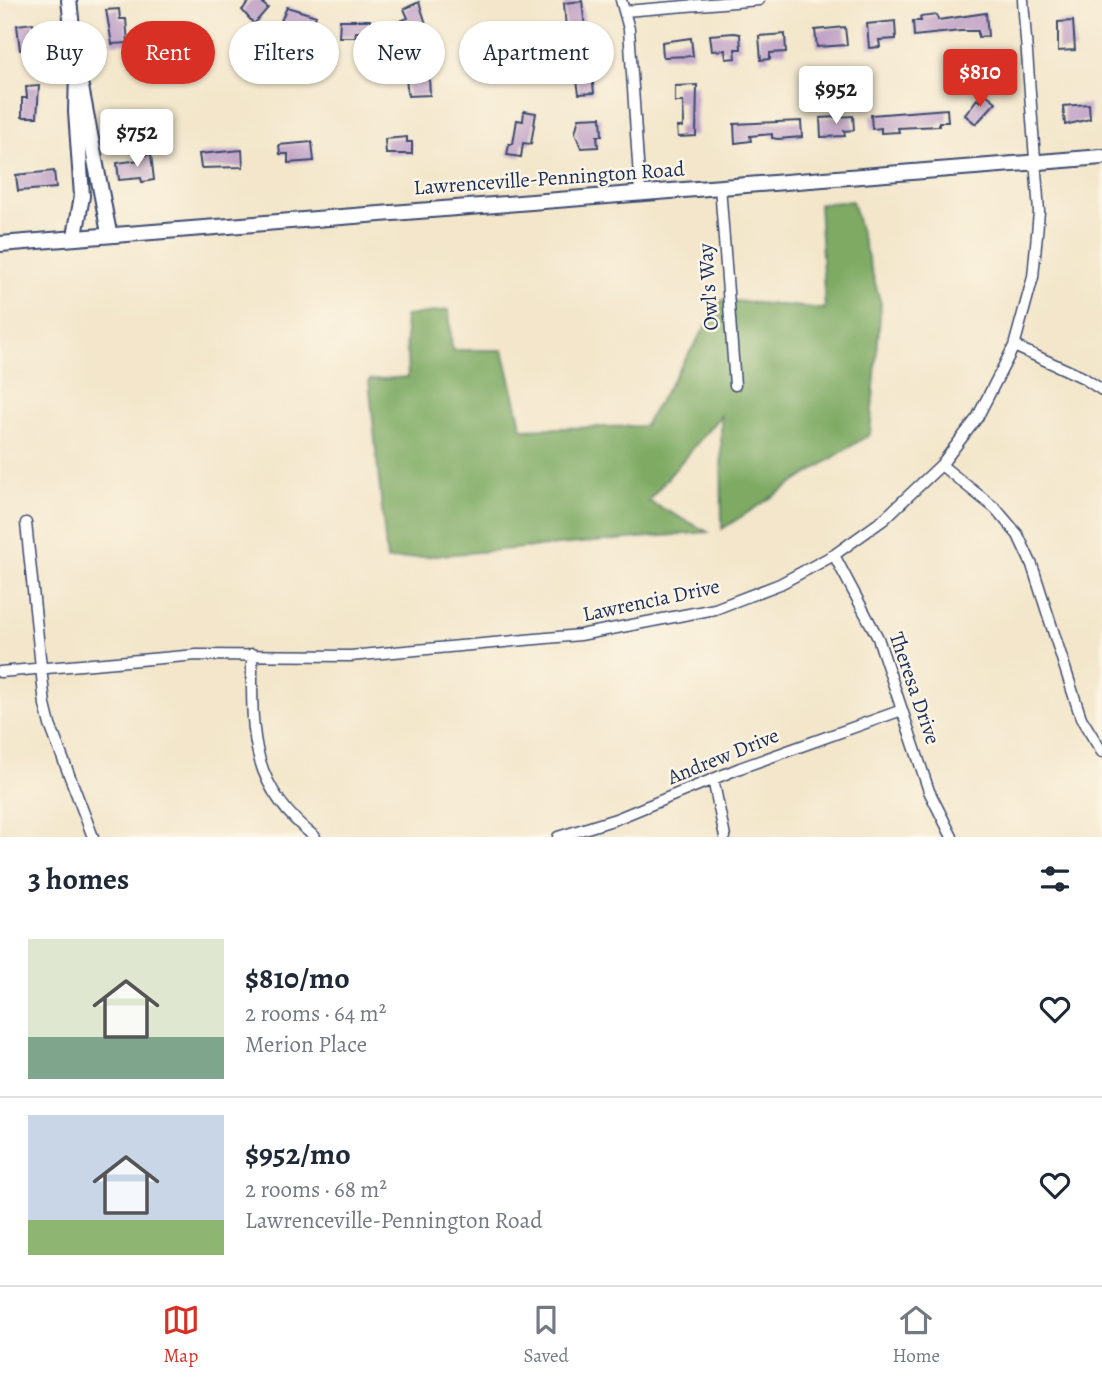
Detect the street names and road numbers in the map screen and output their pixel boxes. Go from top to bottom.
street label: Lawrenceville-Pennington Road [413,155,686,201]
street label: Owl's Way [691,242,725,332]
street label: Lawrencia Drive [580,572,722,628]
street label: Theresa Drive [883,628,947,748]
street label: Andrew Drive [662,721,783,791]

